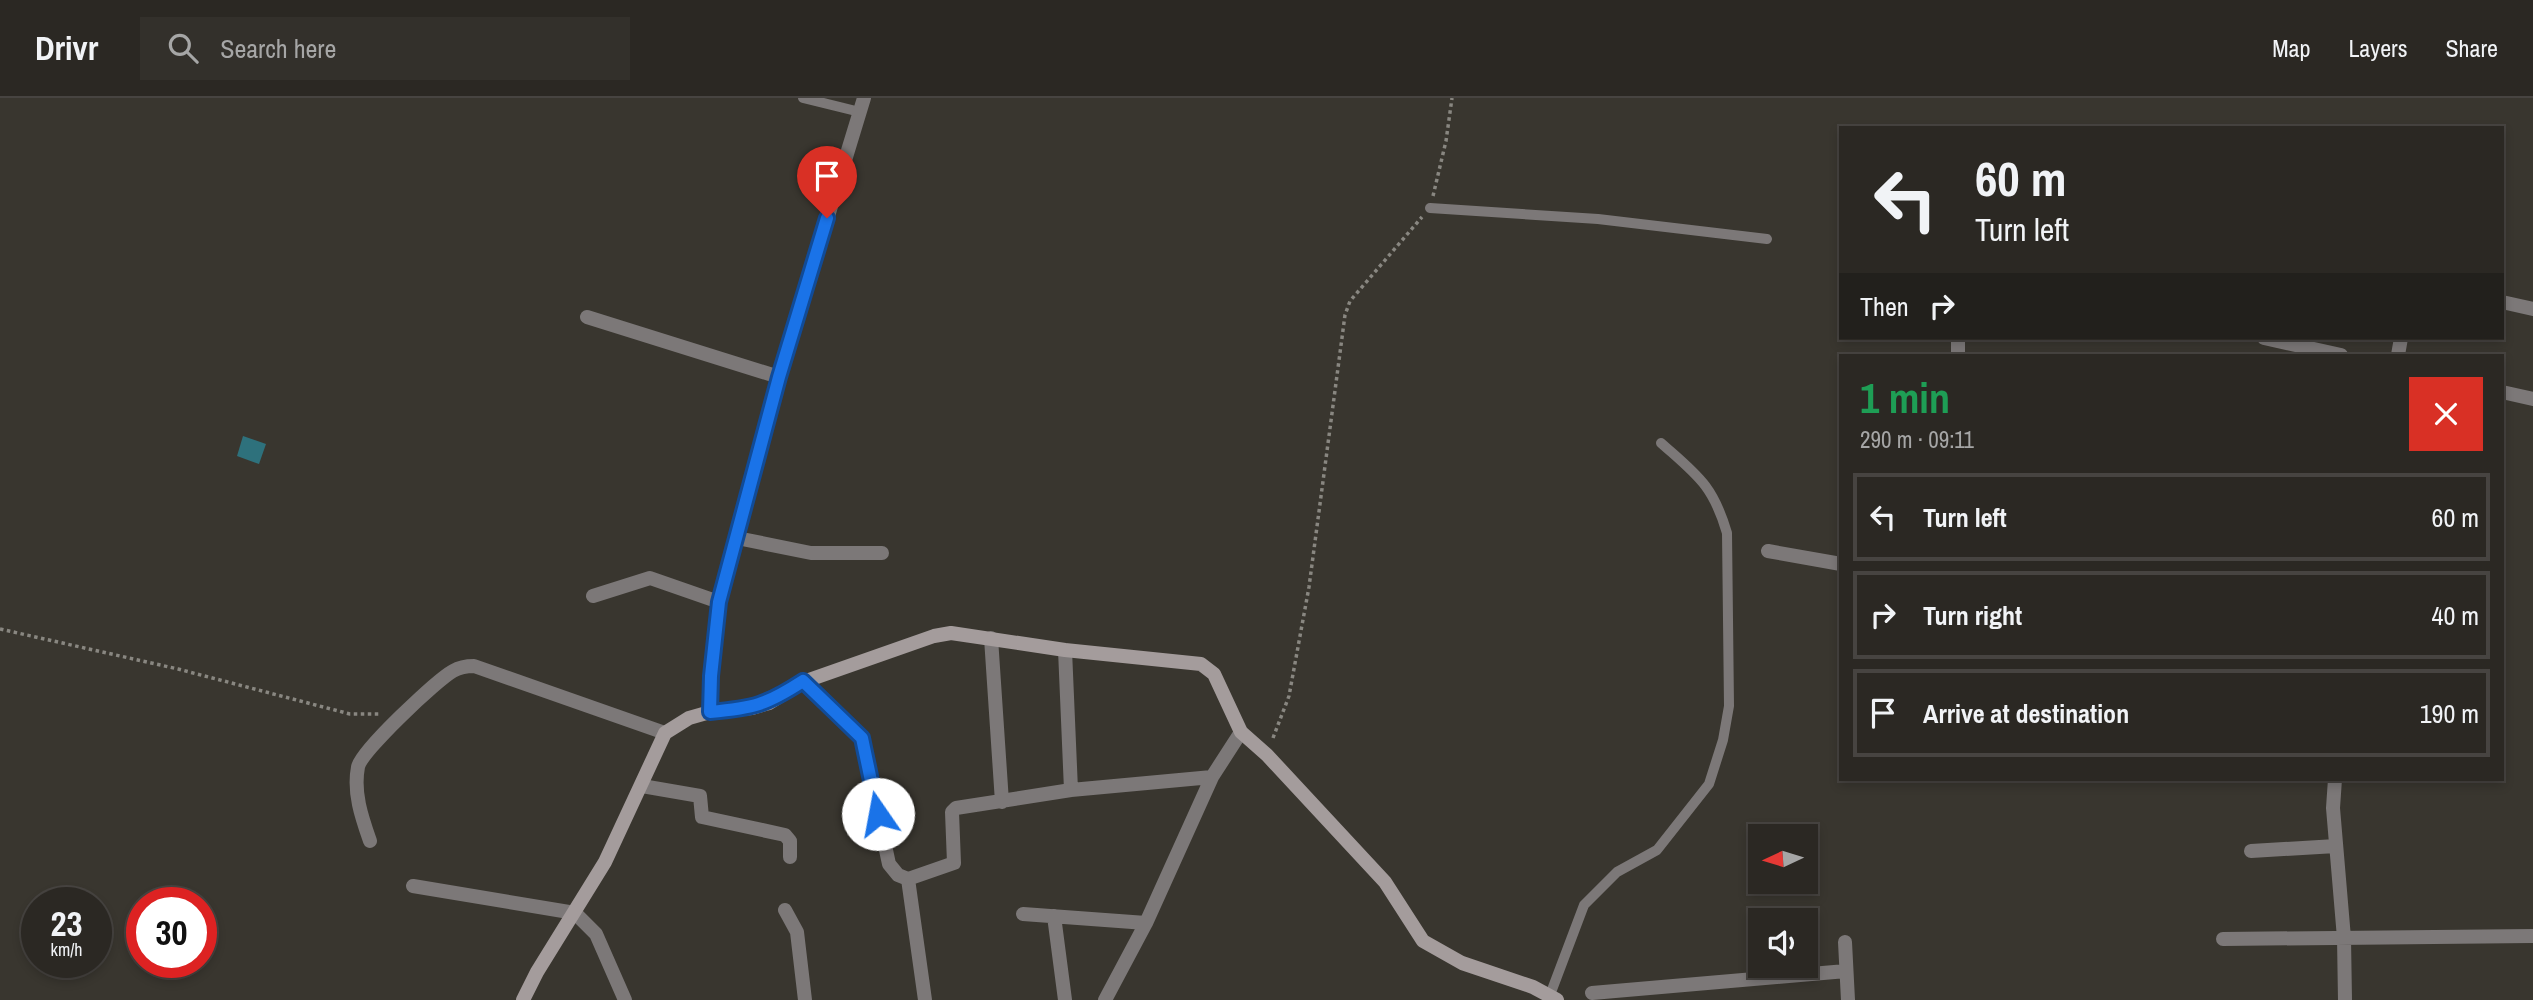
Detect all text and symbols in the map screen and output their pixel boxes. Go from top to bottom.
search box [140,17,630,80]
text: Drivr [35,26,98,70]
icon: search [164,29,202,67]
text: Search here [220,31,336,66]
text: Map [2272,32,2310,64]
text: Layers [2348,32,2407,64]
text: Share [2445,32,2498,64]
text: 60 m [1975,145,2067,211]
pin [797,146,857,218]
icon: left [1860,154,1951,245]
icon: arrive [808,157,846,195]
text: Turn left [1975,208,2069,251]
icon: right [1923,287,1961,325]
text: Then [1860,289,1909,324]
text: 1 min [1860,370,1950,426]
button: close [2409,377,2483,451]
text: 290 m · 09:11 [1860,424,1974,455]
icon: left [1864,498,1902,536]
text: Turn left [1923,500,2007,535]
text: 60 m [2432,500,2479,535]
icon: right [1864,596,1902,634]
text: Turn right [1923,598,2022,633]
text: 40 m [2432,598,2479,633]
icon: arrive [1864,694,1902,732]
text: Arrive at destination [1923,696,2129,731]
text: 190 m [2420,696,2479,731]
position arrow [841,777,915,851]
north arrow [1748,824,1818,894]
map controls [1748,824,1818,978]
speed limit sign: 30 [126,887,217,978]
text: 23 [51,900,82,947]
button: sound [1748,908,1818,978]
text: km/h [51,937,83,962]

